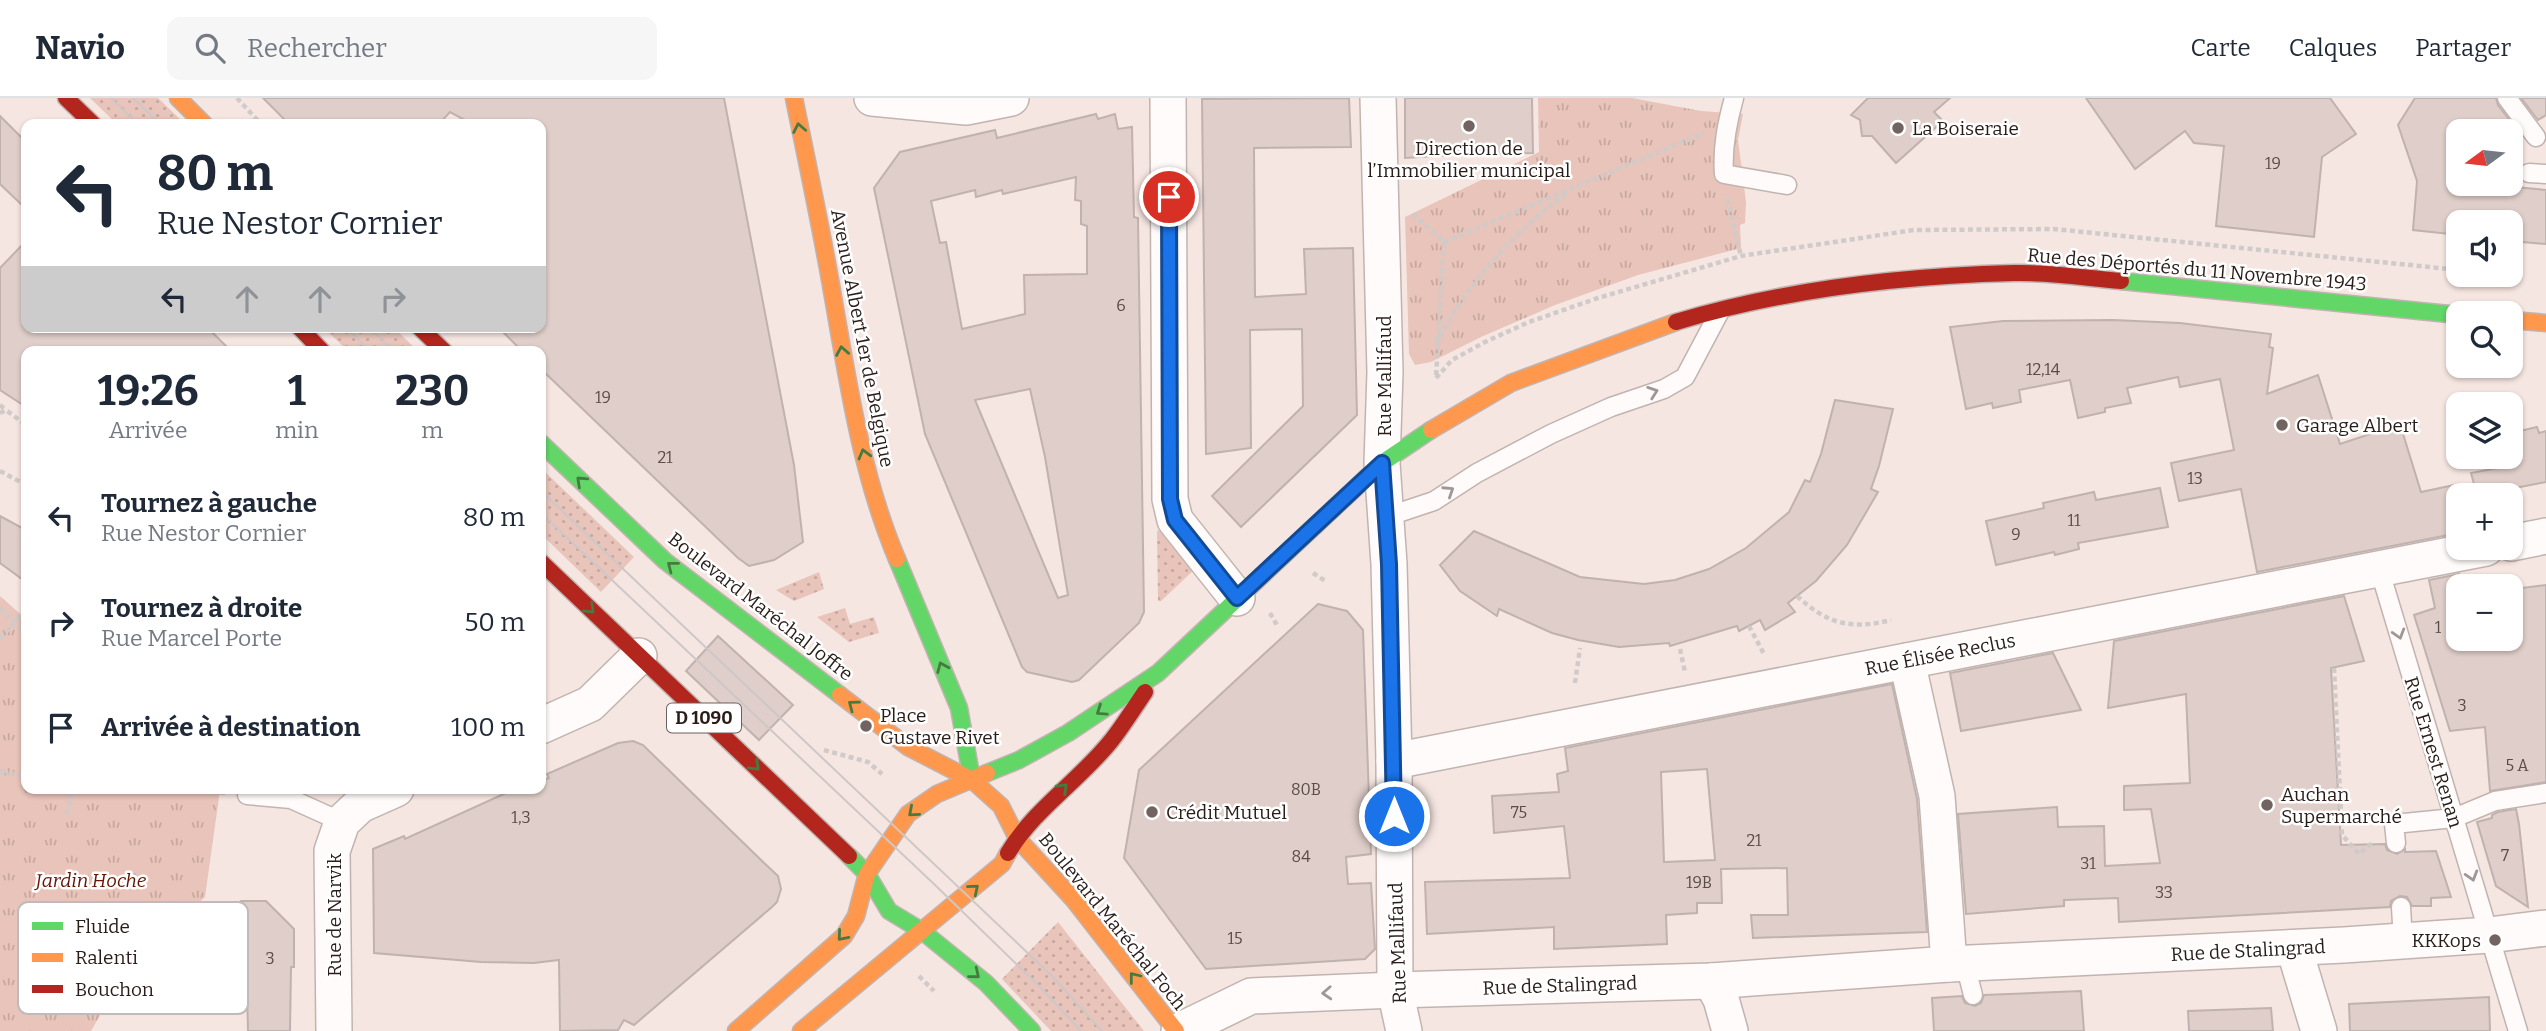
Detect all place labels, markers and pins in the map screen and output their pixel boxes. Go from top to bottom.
place label: La Boiseraie [1912,117,2019,140]
marker: Direction de l’Immobilier municipal [1461,118,1477,134]
marker: La Boiseraie [1890,120,1906,136]
place label: Direction de l’Immobilier municipal [1367,137,1571,182]
pin [1139,167,1199,227]
place label: Garage Albert [2296,414,2418,437]
marker: Garage Albert [2274,417,2290,433]
place label: Place Gustave Rivet [880,704,1000,749]
marker: Place Gustave Rivet [858,718,874,734]
place label: Auchan Supermarché [2281,783,2402,828]
marker: Auchan Supermarché [2259,797,2275,813]
place label: Crédit Mutuel [1166,801,1287,824]
marker: Crédit Mutuel [1144,804,1160,820]
place label: KKKops [2411,929,2481,952]
marker: KKKops [2487,932,2503,948]

